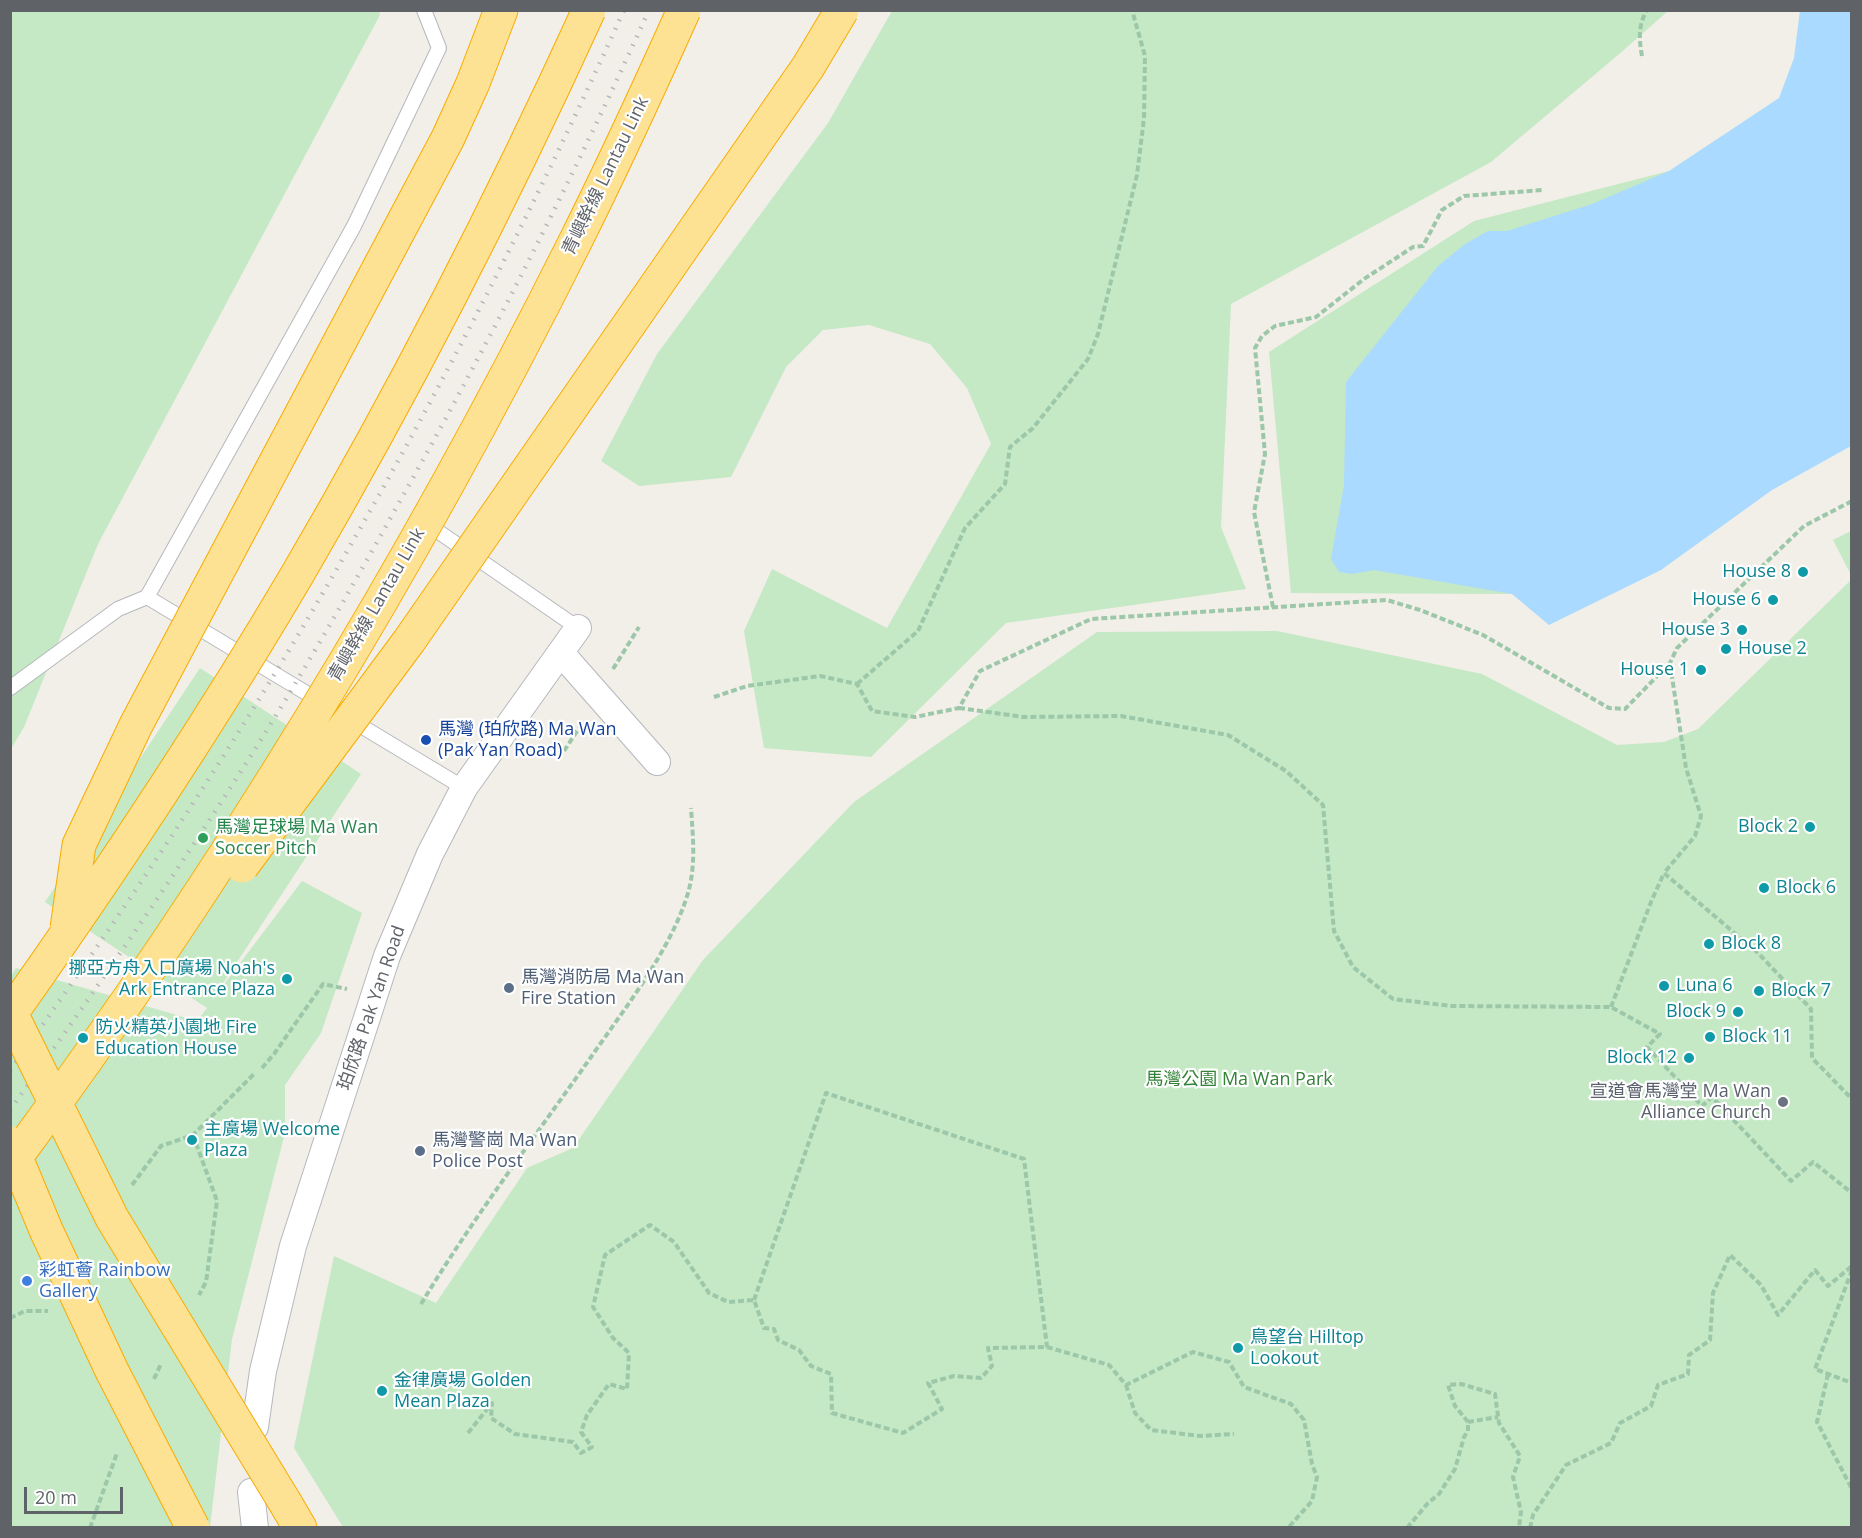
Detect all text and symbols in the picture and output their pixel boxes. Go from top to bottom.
street label: 青嶼幹線 Lantau Link [558,93,654,259]
street label: 青嶼幹線 Lantau Link [324,524,430,686]
place label: House 8 [1722,561,1791,583]
marker: House 8 [1796,565,1810,579]
place label: House 6 [1692,589,1761,611]
marker: House 6 [1766,593,1780,607]
place label: House 3 [1661,619,1730,641]
marker: House 3 [1735,623,1749,637]
place label: House 2 [1738,638,1807,660]
marker: House 2 [1719,642,1733,656]
place label: House 1 [1620,659,1689,681]
marker: House 1 [1694,663,1708,677]
place label: 馬灣 (珀欣路) Ma Wan (Pak Yan Road) [438,719,616,762]
marker: 馬灣 (珀欣路) Ma Wan (Pak Yan Road) [419,733,433,747]
place label: Block 2 [1738,816,1798,838]
place label: 馬灣足球場 Ma Wan Soccer Pitch [215,817,378,860]
marker: Block 2 [1803,820,1817,834]
marker: 馬灣足球場 Ma Wan Soccer Pitch [196,831,210,845]
place label: Block 6 [1776,877,1836,899]
marker: Block 6 [1757,881,1771,895]
street label: 珀欣路 Pak Yan Road [334,923,410,1093]
place label: Block 8 [1721,933,1781,955]
marker: Block 8 [1702,937,1716,951]
place label: 挪亞方舟入口廣場 Noah's Ark Entrance Plaza [68,958,275,1000]
place label: 馬灣消防局 Ma Wan Fire Station [521,967,684,1010]
marker: 挪亞方舟入口廣場 Noah's Ark Entrance Plaza [280,972,294,986]
place label: Luna 6 [1676,975,1732,997]
marker: Luna 6 [1657,979,1671,993]
place label: Block 7 [1771,980,1831,1002]
marker: 馬灣消防局 Ma Wan Fire Station [502,981,516,995]
marker: Block 7 [1752,984,1766,998]
place label: Block 9 [1666,1001,1726,1023]
marker: Block 9 [1731,1005,1745,1019]
place label: 防火精英小園地 Fire Education House [95,1017,257,1060]
place label: Block 11 [1722,1026,1792,1048]
marker: Block 11 [1703,1030,1717,1044]
marker: 防火精英小園地 Fire Education House [76,1031,90,1045]
place label: Block 12 [1607,1047,1677,1069]
marker: Block 12 [1682,1051,1696,1065]
park label: 馬灣公園 Ma Wan Park [1145,1069,1333,1091]
place label: 宣道會馬灣堂 Ma Wan Alliance Church [1590,1081,1771,1124]
marker: 宣道會馬灣堂 Ma Wan Alliance Church [1776,1095,1790,1109]
place label: 主廣場 Welcome Plaza [204,1119,340,1162]
place label: 馬灣警崗 Ma Wan Police Post [432,1130,577,1172]
marker: 主廣場 Welcome Plaza [185,1133,199,1147]
marker: 馬灣警崗 Ma Wan Police Post [413,1144,427,1158]
place label: 彩虹薈 Rainbow Gallery [39,1260,170,1302]
marker: 彩虹薈 Rainbow Gallery [20,1274,34,1288]
place label: 鳥望台 Hilltop Lookout [1250,1327,1364,1370]
marker: 鳥望台 Hilltop Lookout [1231,1341,1245,1355]
place label: 金律廣場 Golden Mean Plaza [394,1370,531,1412]
marker: 金律廣場 Golden Mean Plaza [375,1384,389,1398]
scale bar [27,1475,126,1513]
text: 20 m [35,1485,77,1509]

